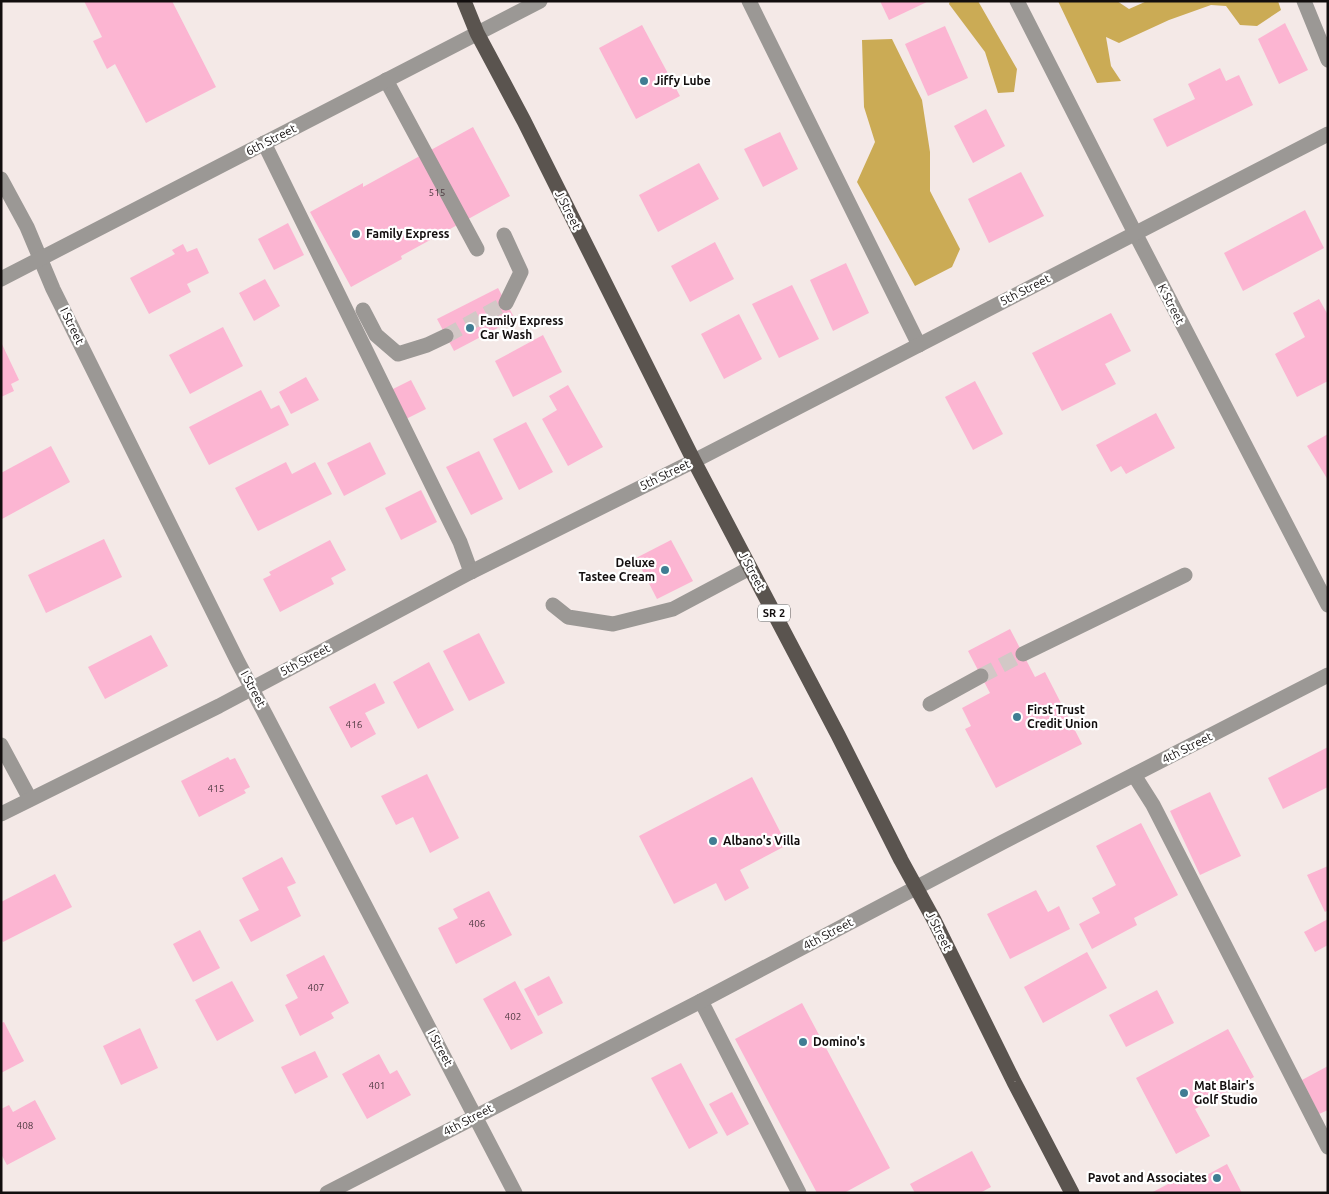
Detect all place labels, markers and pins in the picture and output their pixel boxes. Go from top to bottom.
place label: Jiffy Lube [654,74,711,87]
marker: Jiffy Lube [638,75,650,87]
place label: Family Express [366,227,450,240]
marker: Family Express [350,228,362,240]
place label: Family Express Car Wash [480,314,564,341]
marker: Family Express Car Wash [464,322,476,334]
place label: Deluxe Tastee Cream [578,556,655,583]
marker: Deluxe Tastee Cream [659,564,671,576]
place label: First Trust Credit Union [1027,703,1098,730]
marker: First Trust Credit Union [1011,711,1023,723]
place label: Albano's Villa [723,834,800,847]
marker: Albano's Villa [707,835,719,847]
place label: Domino's [813,1035,866,1048]
marker: Domino's [797,1036,809,1048]
place label: Mat Blair's Golf Studio [1194,1079,1258,1106]
marker: Mat Blair's Golf Studio [1178,1087,1190,1099]
place label: Pavot and Associates [1088,1171,1207,1184]
marker: Pavot and Associates [1211,1172,1223,1184]

